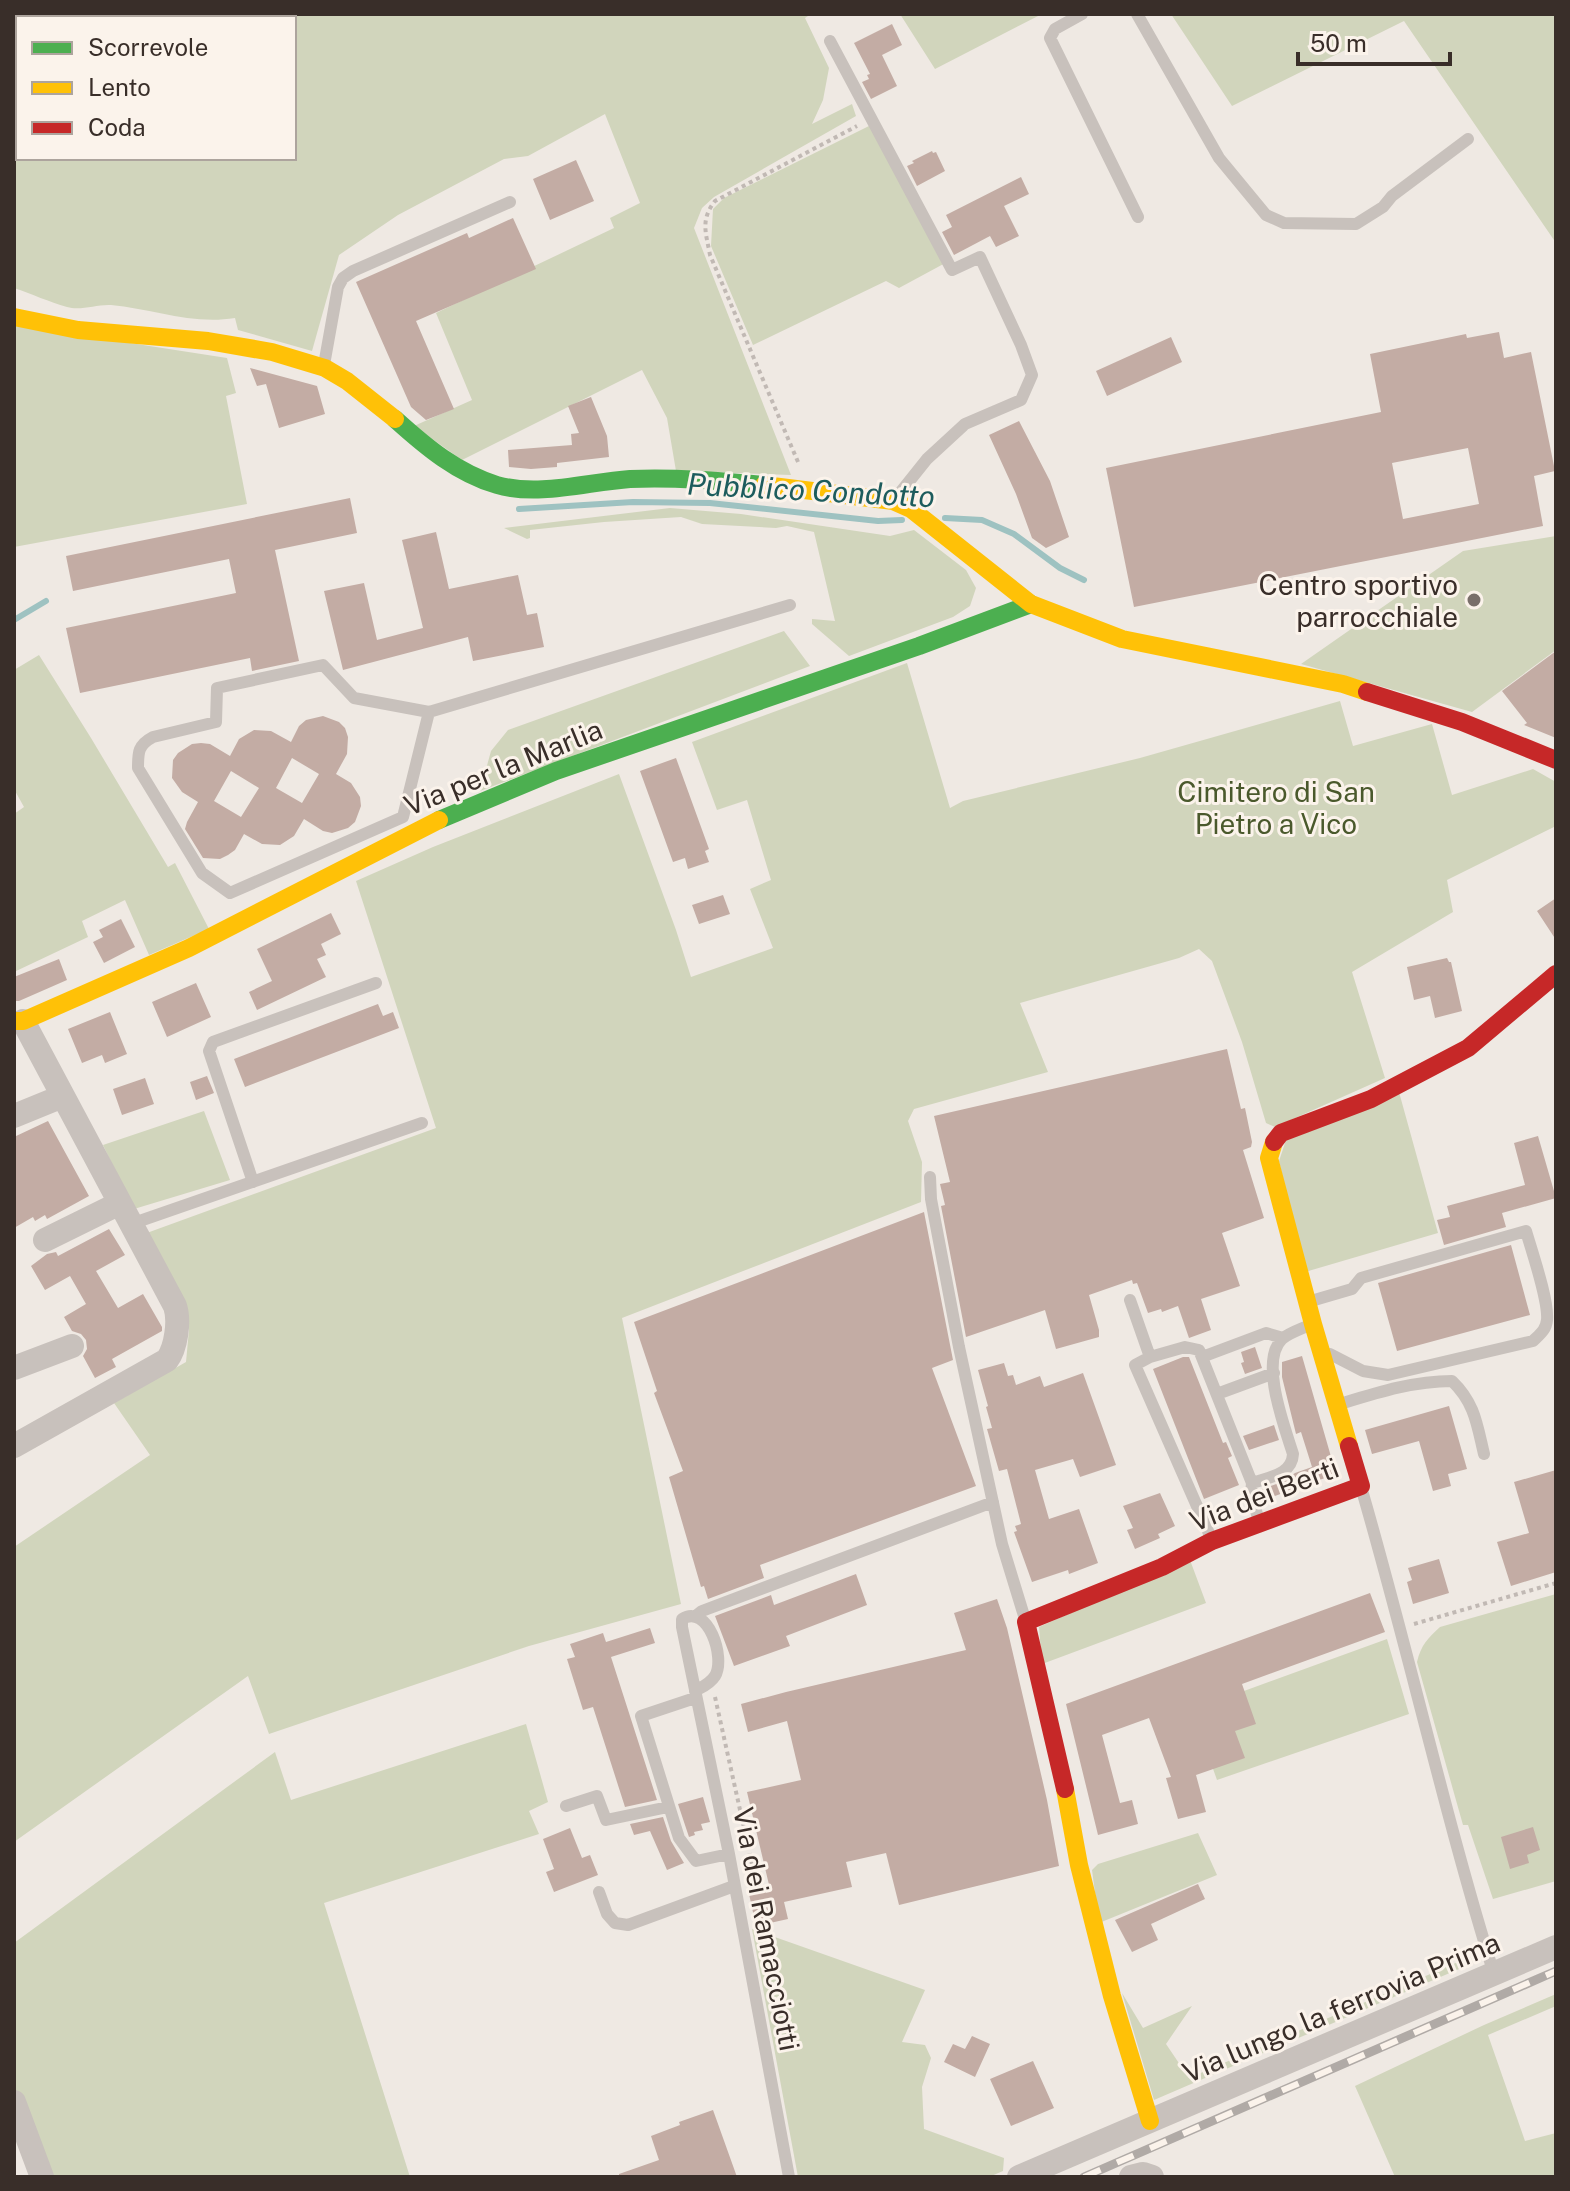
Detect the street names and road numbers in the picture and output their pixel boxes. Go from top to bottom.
street label: Via per la Marlia [399,712,607,822]
street label: Via dei Berti [1185,1450,1343,1538]
street label: Via dei Ramacciotti [727,1804,807,2054]
street label: Via lungo la ferrovia Prima [1177,1925,1505,2089]

